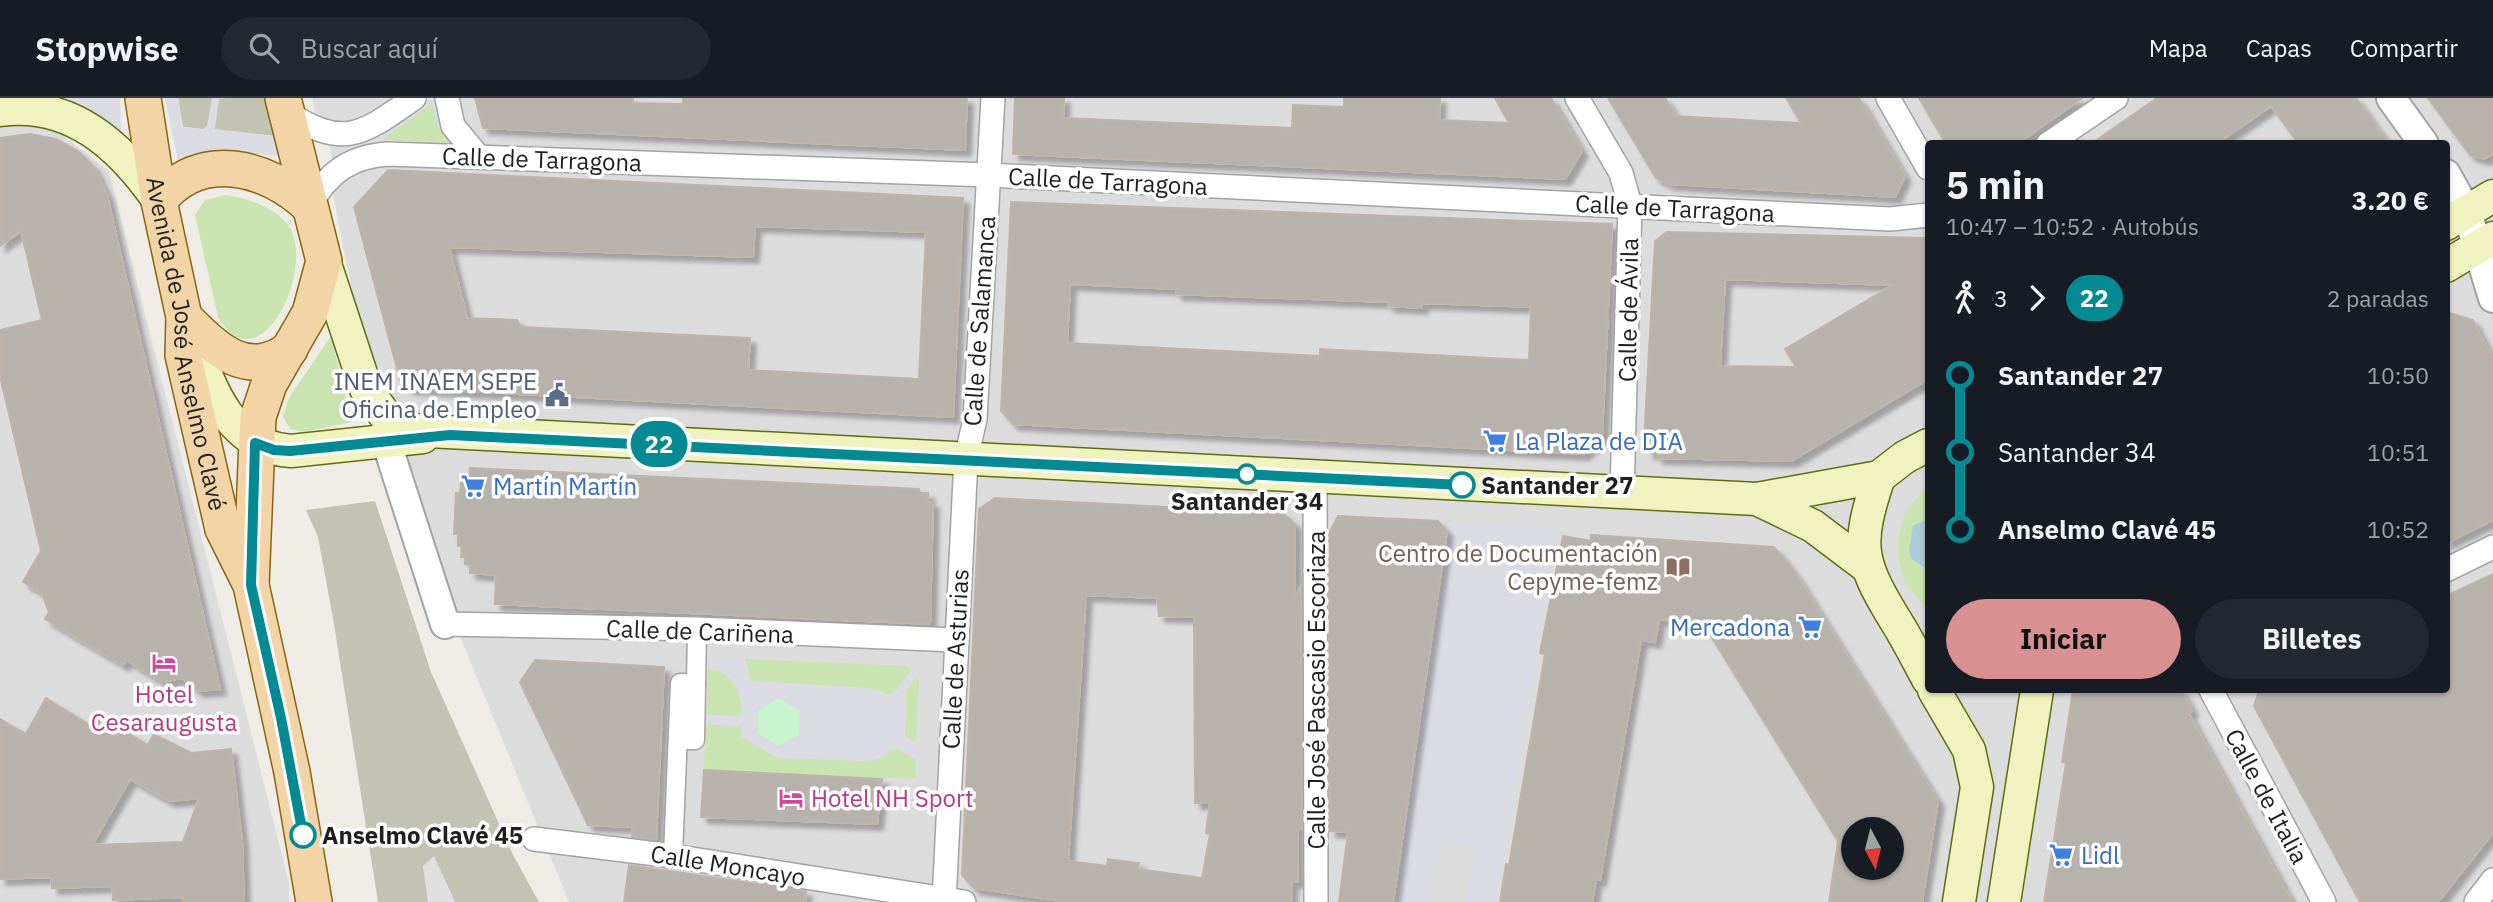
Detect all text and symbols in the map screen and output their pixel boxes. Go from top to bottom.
search box [221,17,711,80]
text: Stopwise [35,27,179,70]
icon: search [245,29,283,67]
text: Buscar aquí [301,31,438,65]
text: Mapa [2149,32,2208,64]
text: Capas [2246,32,2312,64]
text: Compartir [2350,32,2458,64]
street label: Calle de Tarragona [442,140,643,178]
street label: Calle de Tarragona [1007,160,1209,202]
text: 5 min [1946,160,2045,209]
street label: Avenida de José Anselmo Clavé [139,174,234,514]
text: 3.20 € [2352,183,2429,217]
street label: Calle de Tarragona [1574,187,1776,229]
text: 10:47 – 10:52 · Autobús [1946,211,2199,241]
street label: Calle de Salamanca [956,215,1002,427]
street label: Calle de Ávila [1611,237,1645,382]
icon: walk [1946,279,1984,317]
icon: forward [2018,279,2056,317]
text: 22 [2080,282,2109,314]
text: 3 [1994,283,2008,313]
text: 2 paradas [2327,283,2429,313]
text: Santander 27 [1998,358,2163,392]
text: 10:50 [2367,360,2429,390]
place label: INEM INAEM SEPE Oficina de Empleo [334,365,537,425]
public building icon: INEM INAEM SEPE Oficina de Empleo [543,381,571,409]
line badge: 22 [628,421,690,467]
place label: La Plaza de DIA [1515,425,1683,457]
supermarket icon: La Plaza de DIA [1481,427,1509,455]
text: 22 [645,428,673,460]
text: Santander 34 [1998,435,2156,469]
text: 10:51 [2367,437,2429,467]
marker: Santander 34 [1237,464,1257,484]
place label: Santander 27 [1481,469,1633,501]
place label: Martín Martín [493,470,637,502]
supermarket icon: Martín Martín [459,472,487,500]
marker: Santander 27 [1449,472,1475,498]
place label: Santander 34 [1171,485,1323,517]
text: Anselmo Clavé 45 [1998,512,2216,546]
text: 10:52 [2367,514,2429,544]
street label: Calle José Pascasio Escoriaza [1300,530,1332,849]
place label: Centro de Documentación Cepyme-femz [1378,537,1658,597]
library icon: Centro de Documentación Cepyme-femz [1664,553,1692,581]
street label: Calle de Asturias [934,568,976,750]
button: Iniciar [1946,599,2181,679]
button: Billetes [2195,599,2429,679]
place label: Mercadona [1670,611,1790,643]
street label: Calle de Cariñena [605,612,795,650]
supermarket icon: Mercadona [1796,613,1824,641]
hotel icon: Hotel Cesaraugusta [150,649,178,677]
place label: Hotel Cesaraugusta [91,678,238,738]
street label: Calle de Italia [2218,723,2316,869]
place label: Hotel NH Sport [811,782,973,814]
hotel icon: Hotel NH Sport [777,784,805,812]
north arrow [1841,817,1904,880]
map controls [1841,817,1904,880]
place label: Anselmo Clavé 45 [322,819,523,851]
marker: Anselmo Clavé 45 [290,822,316,848]
street label: Calle Moncayo [648,837,808,893]
place label: Lidl [2081,839,2119,871]
supermarket icon: Lidl [2047,841,2075,869]

